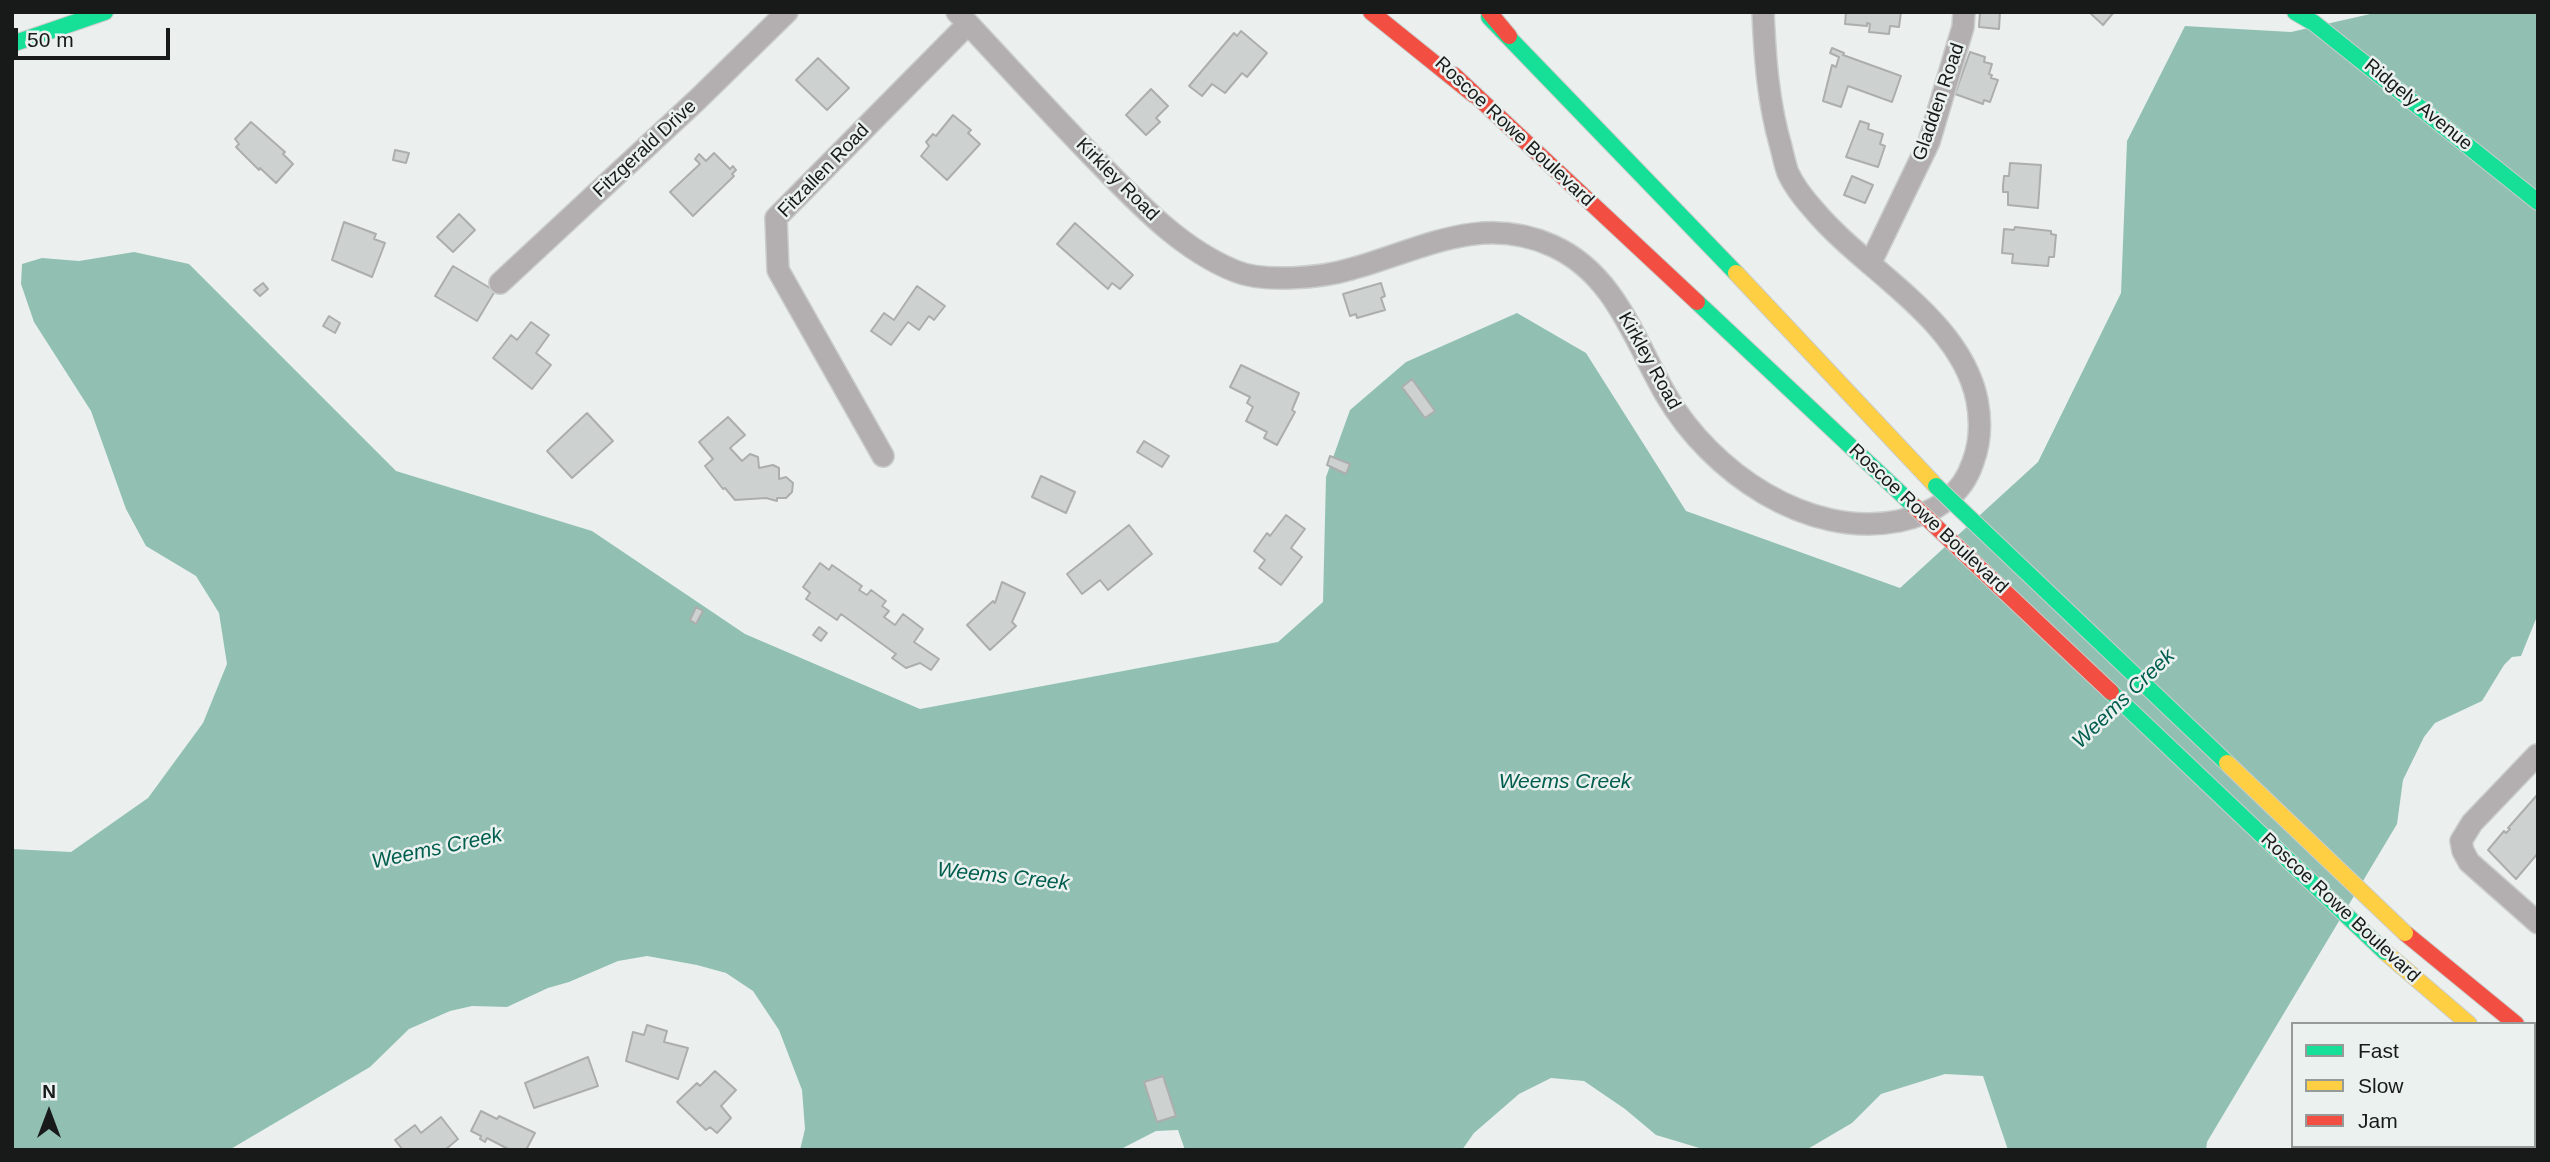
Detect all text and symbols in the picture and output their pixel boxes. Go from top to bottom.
scale bar [18,14,173,58]
text: 50 m [27,28,74,51]
street label: Gladden Road [1908,40,1970,164]
street label: Roscoe Rowe Boulevard [1430,52,1598,212]
street label: Ridgely Avenue [2359,54,2477,156]
street label: Fitzgerald Drive [589,95,701,203]
street label: Fitzallen Road [774,119,874,223]
street label: Kirkley Road [1071,134,1163,226]
street label: Kirkley Road [1613,308,1685,414]
street label: Roscoe Rowe Boulevard [1844,439,2012,599]
water label: Weems Creek [2068,644,2180,754]
water label: Weems Creek [1499,769,1631,795]
water label: Weems Creek [370,823,504,875]
street label: Roscoe Rowe Boulevard [2256,828,2424,988]
water label: Weems Creek [936,858,1070,896]
legend [2291,1022,2536,1148]
text: Fast [2358,1039,2399,1062]
text: Slow [2358,1074,2404,1097]
north arrow [14,1078,84,1148]
text: N [42,1081,56,1102]
text: Jam [2358,1109,2398,1132]

